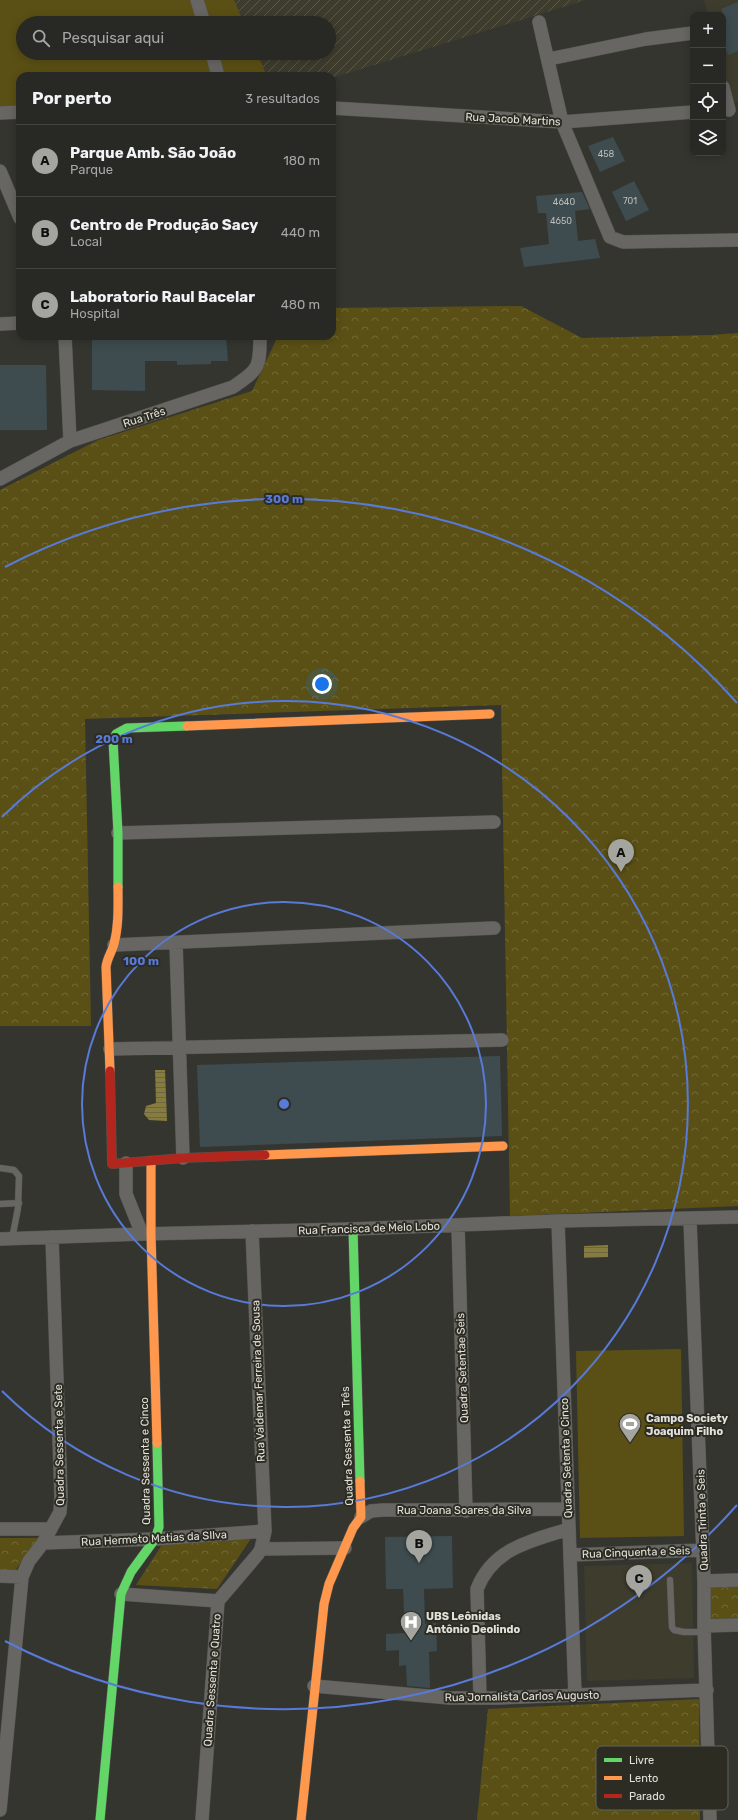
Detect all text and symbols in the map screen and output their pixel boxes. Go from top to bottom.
map controls [690,12,726,156]
button: + [690,12,726,48]
search box [16,16,336,60]
icon: search [30,27,52,49]
text: Pesquisar aqui [62,29,164,47]
button: − [690,48,726,84]
button: locate [690,84,726,120]
text: Por perto [32,88,112,108]
text: 3 resultados [245,91,320,106]
street label: Rua Jacob Martins [465,111,561,129]
button: layers [690,120,726,156]
text: Parque Amb. São João [70,144,236,162]
house number: 458 [598,149,615,159]
text: A [40,153,50,168]
text: 180 m [283,153,320,168]
text: Parque [70,162,113,177]
house number: 701 [623,196,637,206]
house number: 4640 [553,197,575,207]
text: Centro de Produção Sacy [70,216,258,234]
house number: 4650 [550,216,572,226]
text: B [40,225,50,240]
text: 440 m [281,225,320,240]
text: Local [70,234,102,249]
text: Laboratorio Raul Bacelar [70,288,255,306]
text: C [40,297,50,312]
text: 480 m [281,297,320,312]
text: Hospital [70,306,120,321]
street label: Rua Três [121,404,167,430]
text: 300 m [265,492,303,506]
your location [312,674,332,694]
text: 200 m [95,732,133,746]
pin: A [608,839,634,872]
text: 100 m [123,954,159,968]
centre of rings [277,1097,291,1111]
street label: Rua Francisca de Melo Lobo [298,1220,440,1237]
street label: Rua Valdemar Ferreira de Sousa [249,1300,268,1462]
street label: Quadra Setentae Seis [454,1312,471,1423]
street label: Quadra Sessenta e Sete [52,1384,67,1506]
street label: Quadra Sessenta e Três [339,1386,356,1506]
street label: Quadra Sessenta e Cinco [138,1397,153,1525]
street label: Quadra Setenta e Cinco [558,1398,575,1518]
sports icon: Campo Society Joaquim Filho [617,1411,643,1444]
place label: Campo Society Joaquim Filho [646,1412,729,1438]
street label: Quadra Trinta e Seis [694,1469,711,1571]
street label: Rua Joana Soares da Silva [397,1504,531,1517]
street label: Rua Hermeto Matias da SIlva [81,1528,227,1549]
pin: B [406,1530,432,1563]
street label: Rua Cinquenta e Seis [582,1544,691,1561]
pin: C [626,1565,652,1598]
hospital icon: UBS Leônidas Antônio Deolindo [398,1609,424,1642]
place label: UBS Leônidas Antônio Deolindo [426,1610,520,1636]
street label: Quadra Sessenta e Quatro [201,1613,224,1747]
street label: Rua Jornalista Carlos Augusto [445,1689,599,1704]
legend [596,1746,728,1810]
text: Livre [629,1754,654,1767]
text: Lento [629,1772,658,1785]
text: Parado [629,1790,665,1803]

